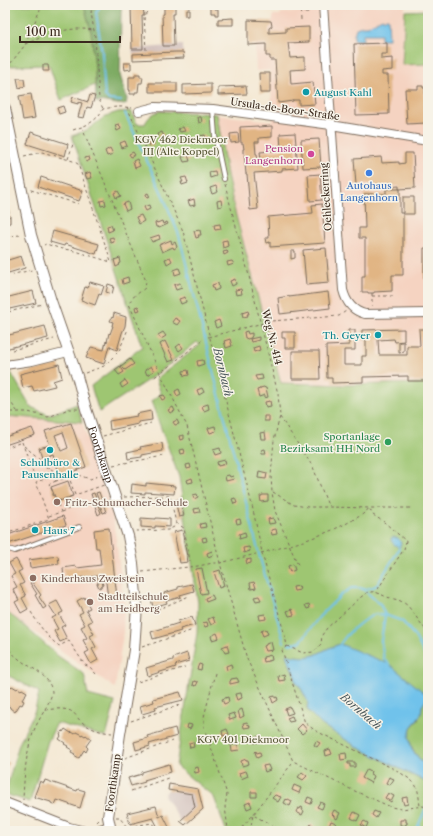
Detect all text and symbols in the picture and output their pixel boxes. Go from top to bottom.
scale bar [20,18,120,44]
text: 100 m [26,24,61,39]
place label: August Kahl [313,86,372,99]
marker: August Kahl [301,87,311,97]
street label: Ursula-de-Boor-Straße [229,95,341,123]
park label: KGV 462 Diekmoor III (Alte Koppel) [134,133,228,158]
place label: Pension Langenhorn [245,142,304,167]
marker: Pension Langenhorn [306,149,316,159]
street label: Oehleckerring [317,162,335,231]
marker: Autohaus Langenhorn [364,168,374,178]
place label: Autohaus Langenhorn [340,179,399,204]
street label: Weg Nr. 414 [259,307,285,366]
place label: Th. Geyer [322,329,371,342]
marker: Th. Geyer [373,330,383,340]
water label: Bornbach [210,345,236,398]
street label: Foorthkamp [86,424,116,484]
place label: Sportanlage Bezirksamt HH Nord [280,430,380,455]
marker: Sportanlage Bezirksamt HH Nord [383,437,393,447]
marker: Schulbüro & Pausenhalle [45,445,55,455]
place label: Schulbüro & Pausenhalle [20,456,80,481]
place label: Fritz-Schumacher-Schule [65,496,188,509]
marker: Fritz-Schumacher-Schule [52,497,62,507]
place label: Haus 7 [43,524,75,537]
marker: Haus 7 [30,525,40,535]
place label: Kinderhaus Zweistein [41,572,145,585]
marker: Kinderhaus Zweistein [28,573,38,583]
place label: Stadtteilschule am Heidberg [98,590,169,615]
marker: Stadtteilschule am Heidberg [85,597,95,607]
water label: Bornbach [337,689,384,732]
park label: KGV 401 Diekmoor [197,733,290,746]
street label: Foorthkamp [102,753,124,813]

